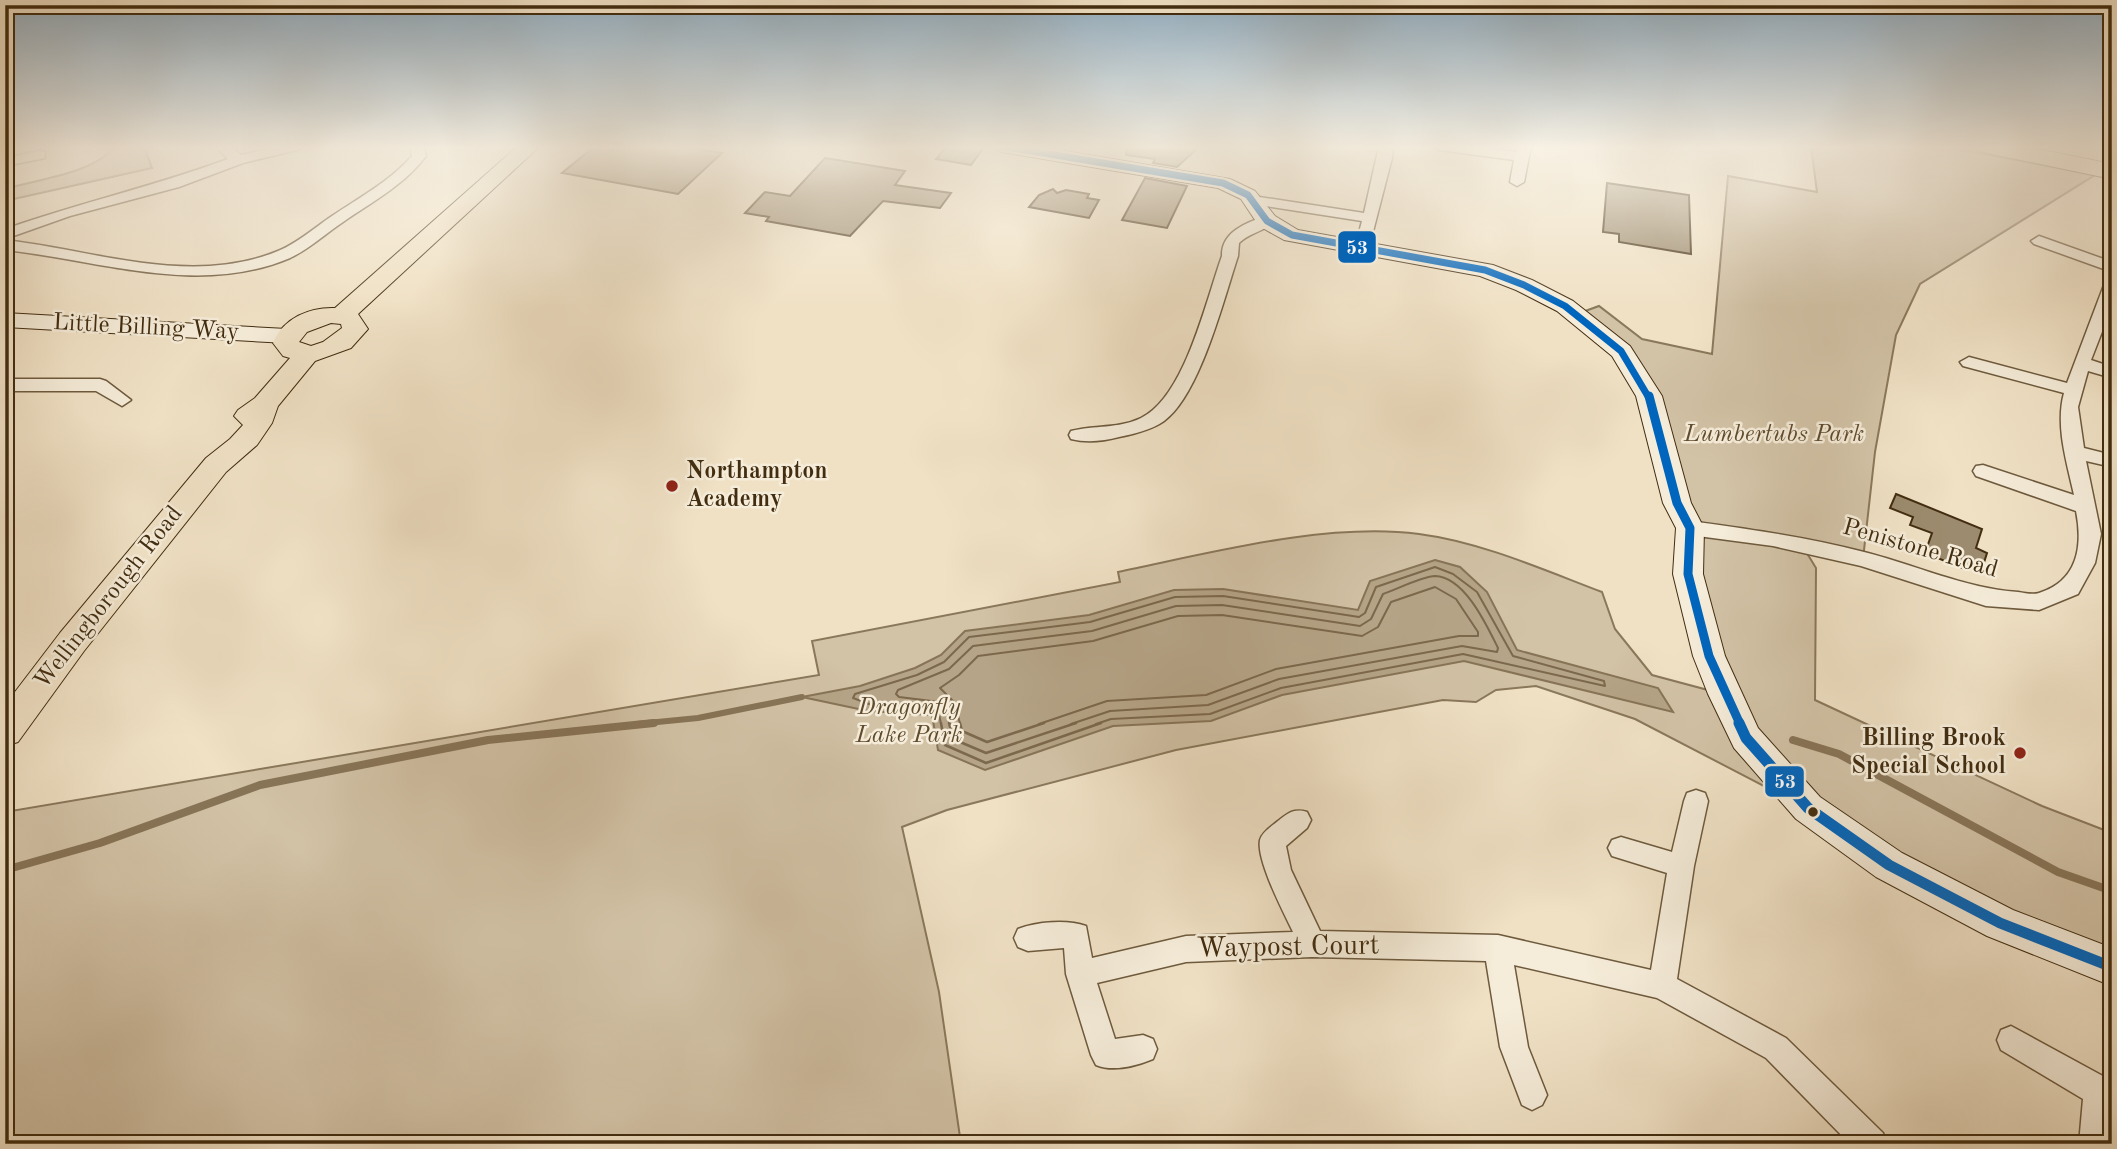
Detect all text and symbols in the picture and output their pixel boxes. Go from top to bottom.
line badge: 53 [1337,230,1377,264]
text: 53 [1346,240,1368,259]
street label: Little Billing Way [52,311,240,345]
park label: Lumbertubs Park [1683,423,1864,447]
place label: Northampton Academy [686,460,828,512]
marker: Northampton Academy [664,478,680,494]
street label: Wellingborough Road [30,502,188,694]
street label: Penistone Road [1840,515,2000,583]
park label: Dragonfly Lake Park [854,696,963,748]
place label: Billing Brook Special School [1851,727,2006,779]
marker: Billing Brook Special School [2012,745,2028,761]
line badge: 53 [1764,765,1805,798]
text: 53 [1774,774,1796,793]
unlabelled marker [1806,805,1820,819]
street label: Waypost Court [1196,932,1380,964]

